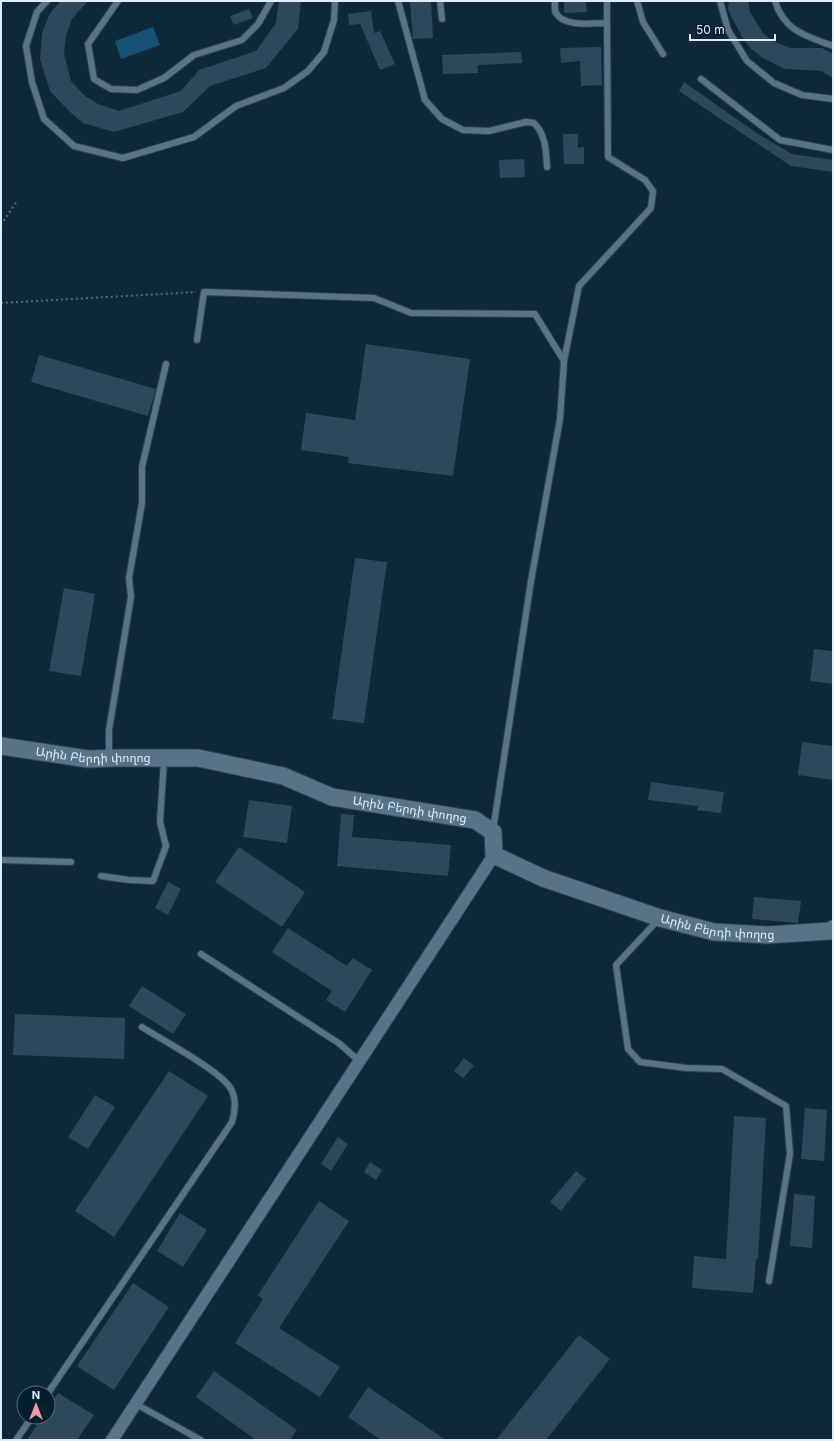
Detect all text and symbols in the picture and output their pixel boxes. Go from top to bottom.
scale bar [690,16,775,42]
text: 50 m [696,22,725,37]
street label: Արին Բերդի փողոց [35,743,151,766]
street label: Արին Բերդի փողոց [352,792,468,826]
street label: Արին Բերդի փողոց [659,910,775,942]
north arrow [16,1385,56,1425]
text: N [32,1388,40,1402]

